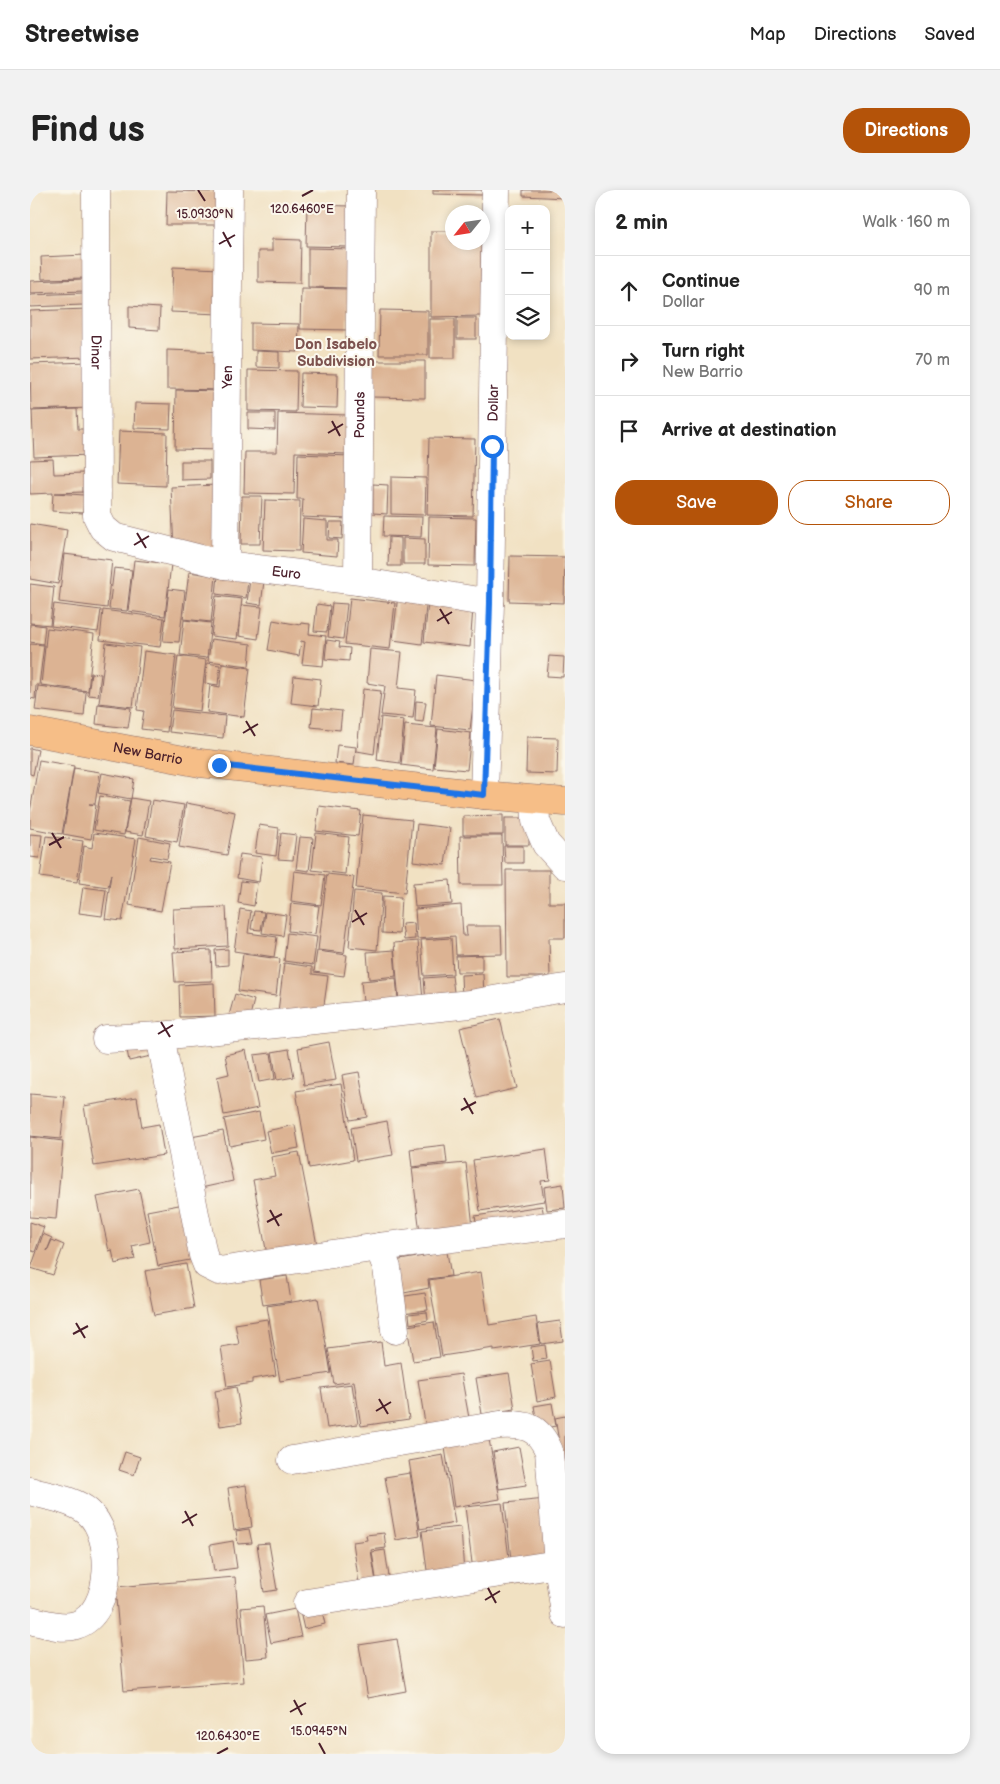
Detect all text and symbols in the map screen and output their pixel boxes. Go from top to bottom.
text: Streetwise [25,20,139,49]
text: Map [750,24,786,45]
text: Directions [814,24,896,45]
text: Saved [924,24,975,45]
button: Directions [843,108,970,153]
text: Find us [30,109,145,152]
text: 120.6460°E [270,202,334,217]
north arrow [445,205,490,250]
map controls [505,205,550,340]
button: + [505,205,550,250]
text: 15.0930°N [177,207,233,222]
text: 2 min [615,210,668,235]
text: Walk · 160 m [862,213,950,232]
button: − [505,250,550,295]
text: Continue [662,270,740,293]
icon: ahead [615,277,643,305]
text: 90 m [914,281,950,300]
text: Dollar [662,293,704,312]
button: layers [505,295,550,340]
street label: Dinar [88,335,105,370]
district label: Don Isabelo Subdivision [295,335,378,371]
text: Turn right [662,340,745,363]
icon: right [615,347,643,375]
text: 70 m [915,351,950,370]
text: New Barrio [662,363,743,382]
street label: Yen [218,365,236,390]
street label: Dollar [484,383,502,422]
street label: Pounds [351,392,368,438]
icon: arrive [615,417,643,445]
text: Arrive at destination [662,419,837,442]
route start [481,435,504,458]
button: Save [615,480,778,525]
button: Share [788,480,950,525]
street label: Euro [271,562,302,583]
street label: New Barrio [112,738,184,768]
route end [208,754,231,777]
text: 15.0945°N [291,1724,347,1739]
text: 120.6430°E [196,1729,260,1744]

